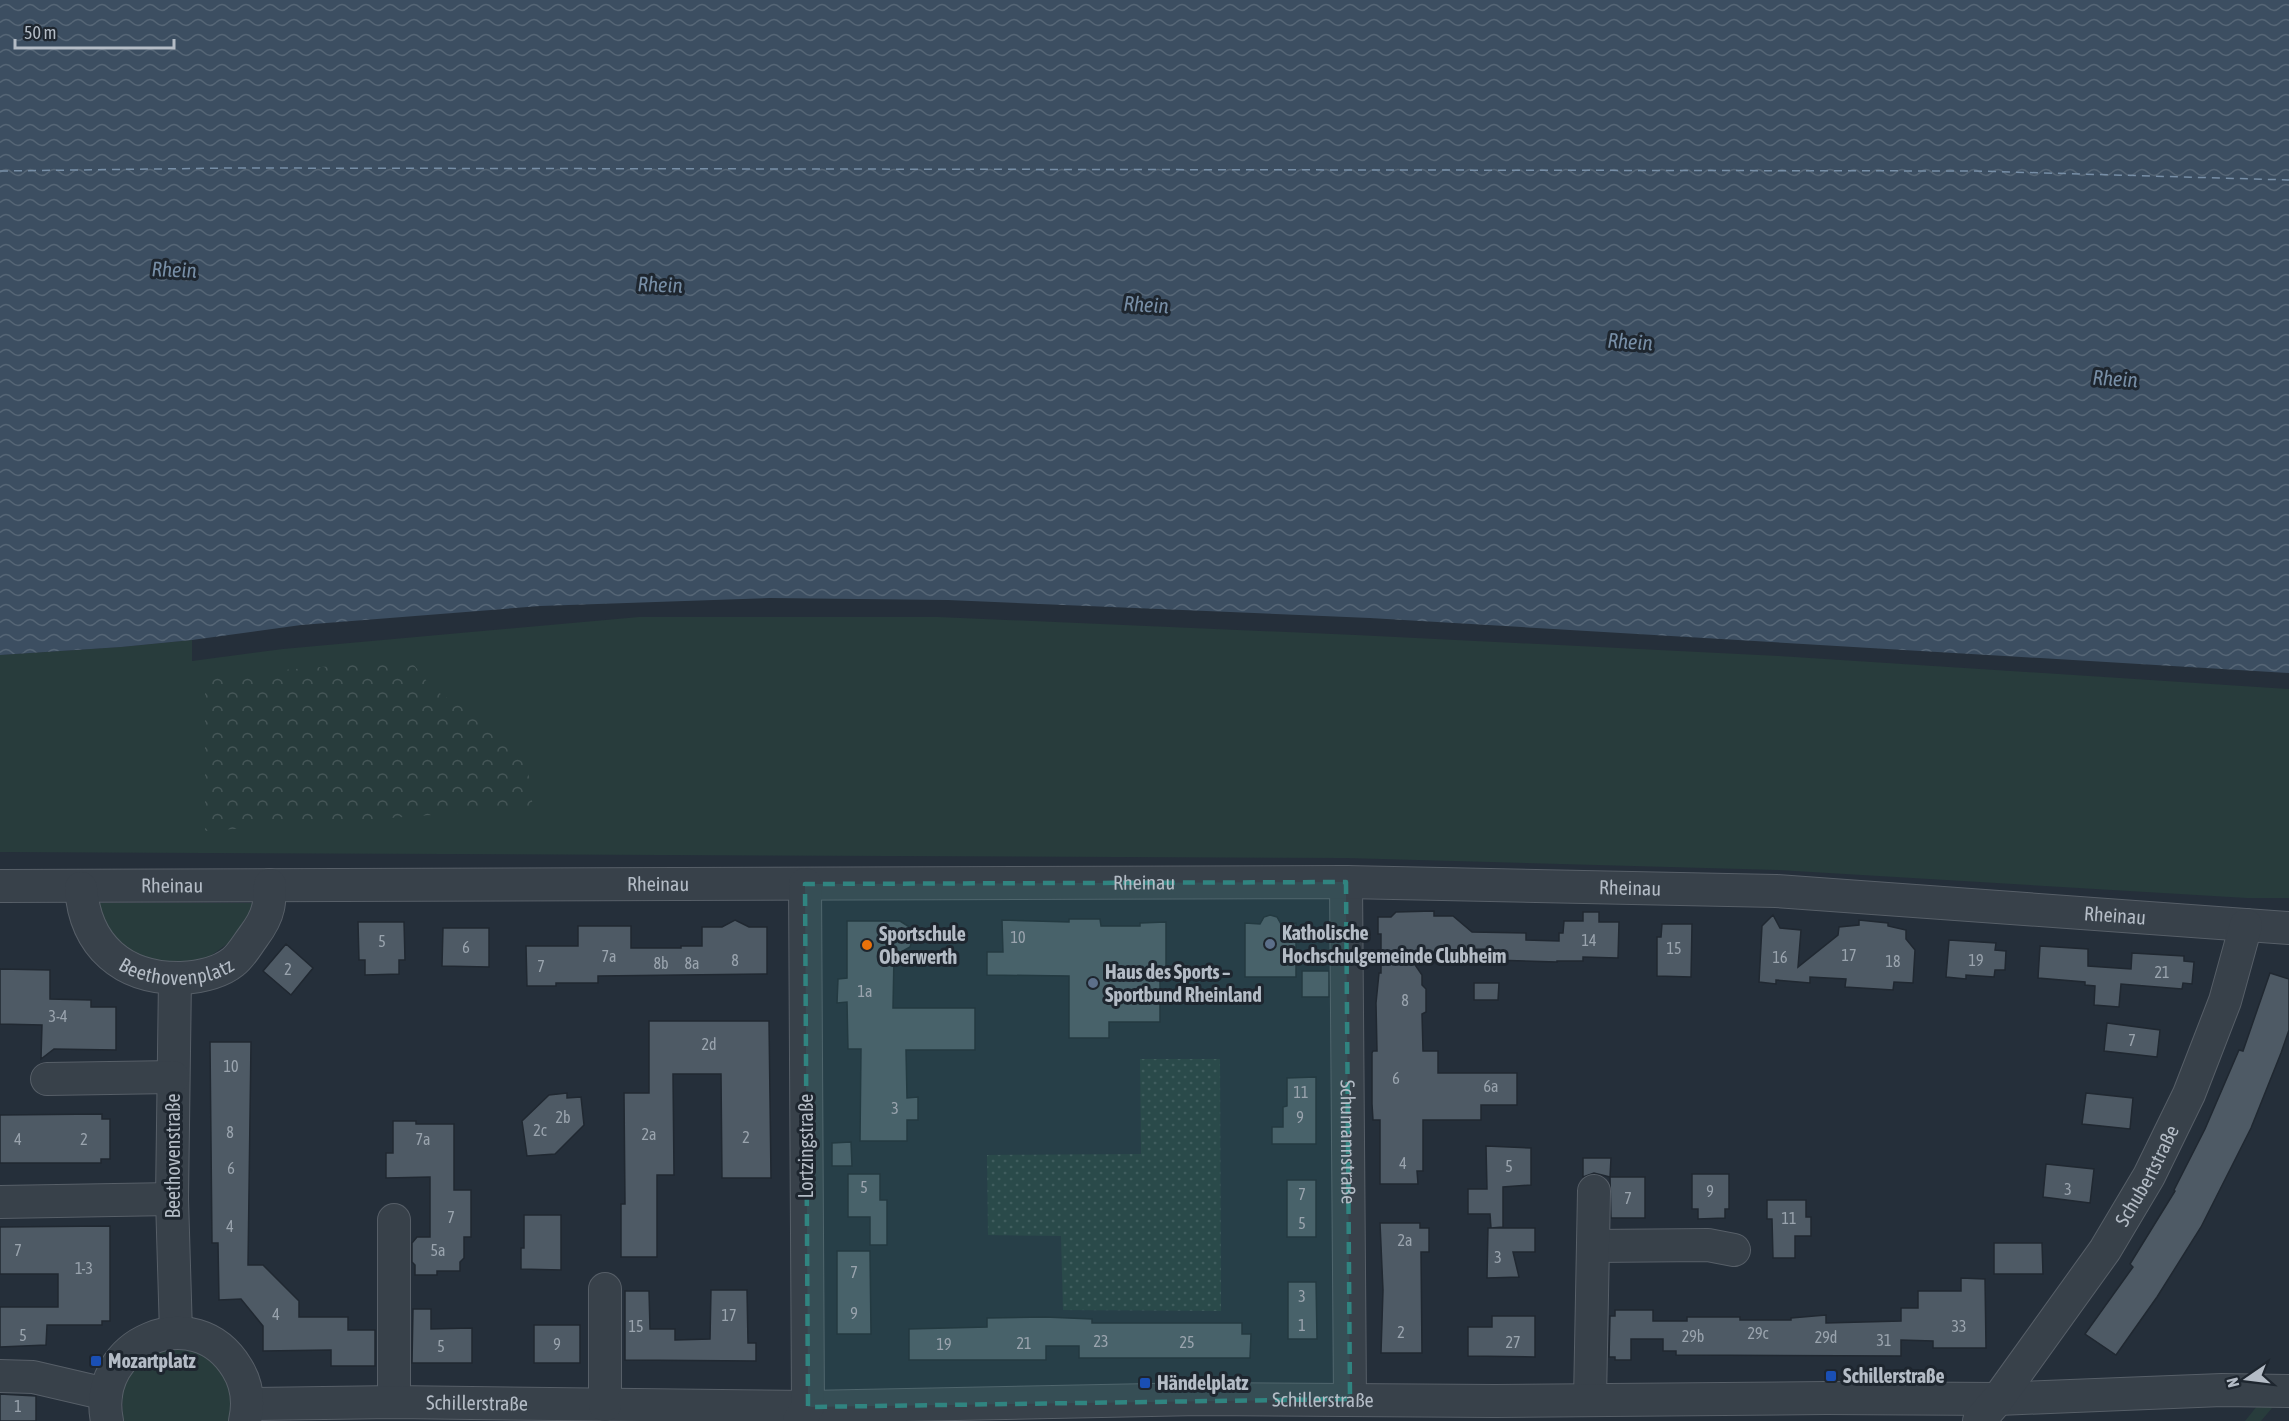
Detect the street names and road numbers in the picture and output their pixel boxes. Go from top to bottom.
street label: Rheinau [1113,871,1175,894]
street label: Rheinau [627,872,689,895]
street label: Rheinau [141,873,203,897]
street label: Rheinau [1599,875,1661,900]
street label: Rheinau [2083,901,2147,929]
street label: Beethovenplatz [115,952,237,989]
street label: Schumannstraße [1337,1080,1360,1204]
street label: Beethovenstraße [161,1093,184,1219]
street label: Lortzingstraße [794,1094,817,1198]
street label: Schubertstraße [2110,1121,2183,1230]
street label: Schillerstraße [1272,1387,1374,1411]
street label: Schillerstraße [426,1390,528,1415]

